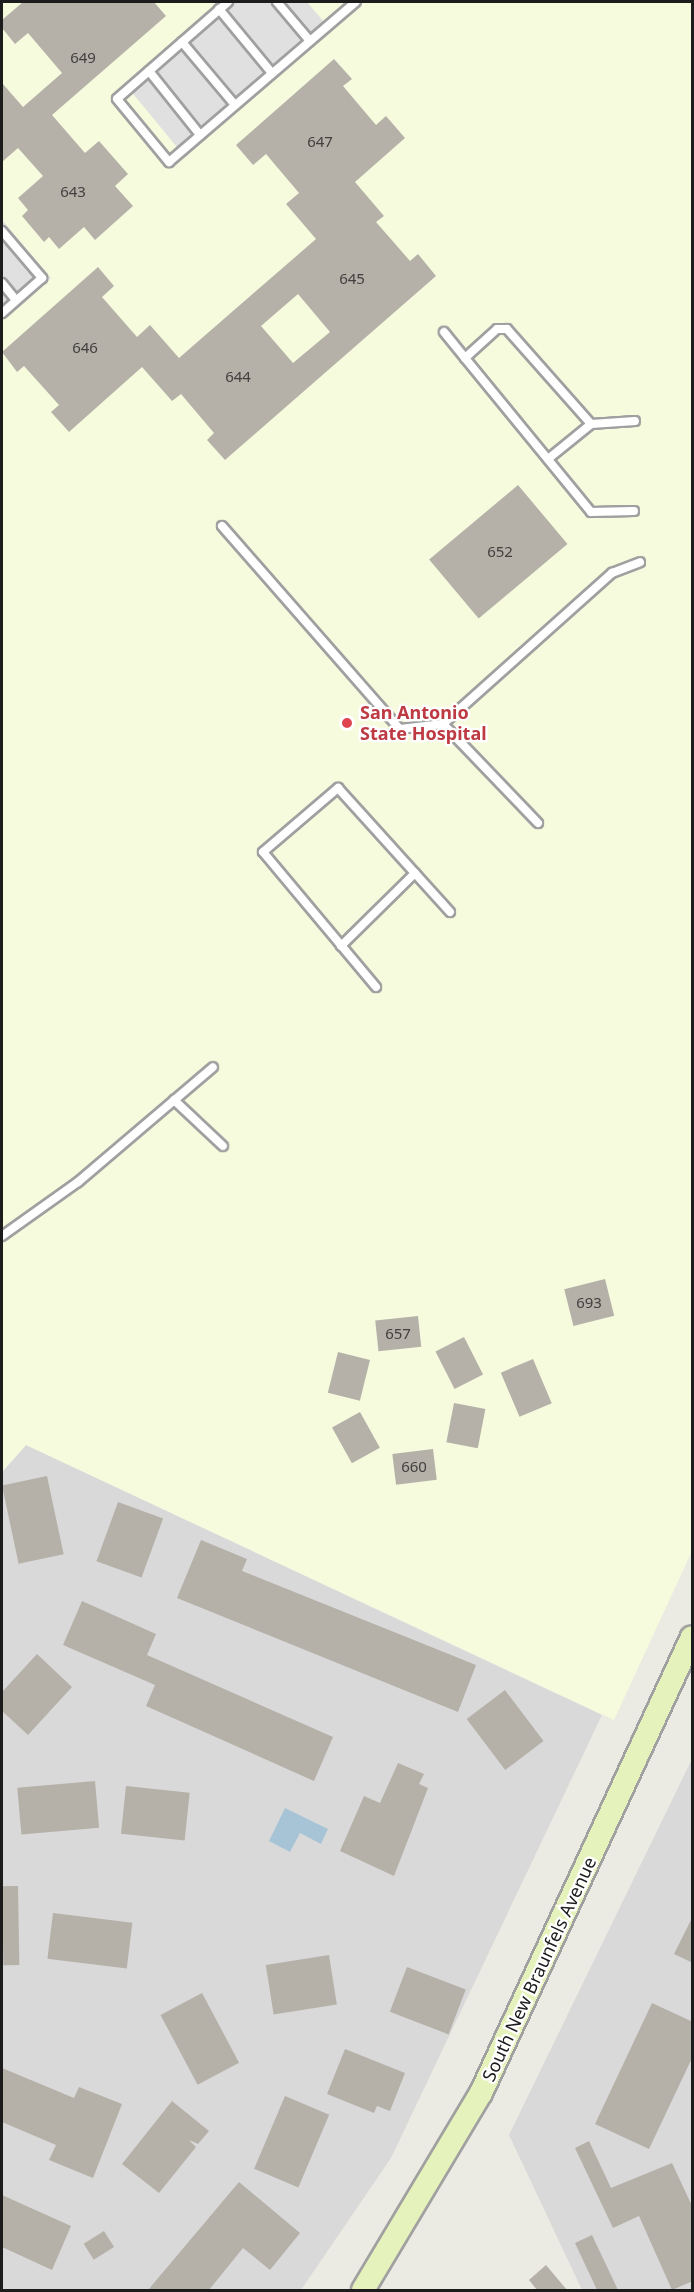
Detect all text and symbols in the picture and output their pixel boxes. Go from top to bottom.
house number: 649 [70,49,96,67]
house number: 647 [307,133,333,151]
house number: 643 [60,183,86,201]
house number: 645 [339,270,365,288]
house number: 646 [72,339,98,357]
house number: 644 [225,368,251,386]
house number: 652 [487,543,513,561]
place label: San Antonio State Hospital [360,702,487,744]
marker: San Antonio State Hospital [338,714,356,732]
house number: 693 [576,1294,602,1312]
house number: 657 [385,1325,411,1343]
house number: 660 [401,1458,427,1476]
street label: South New Braunfels Avenue [477,1853,601,2085]

